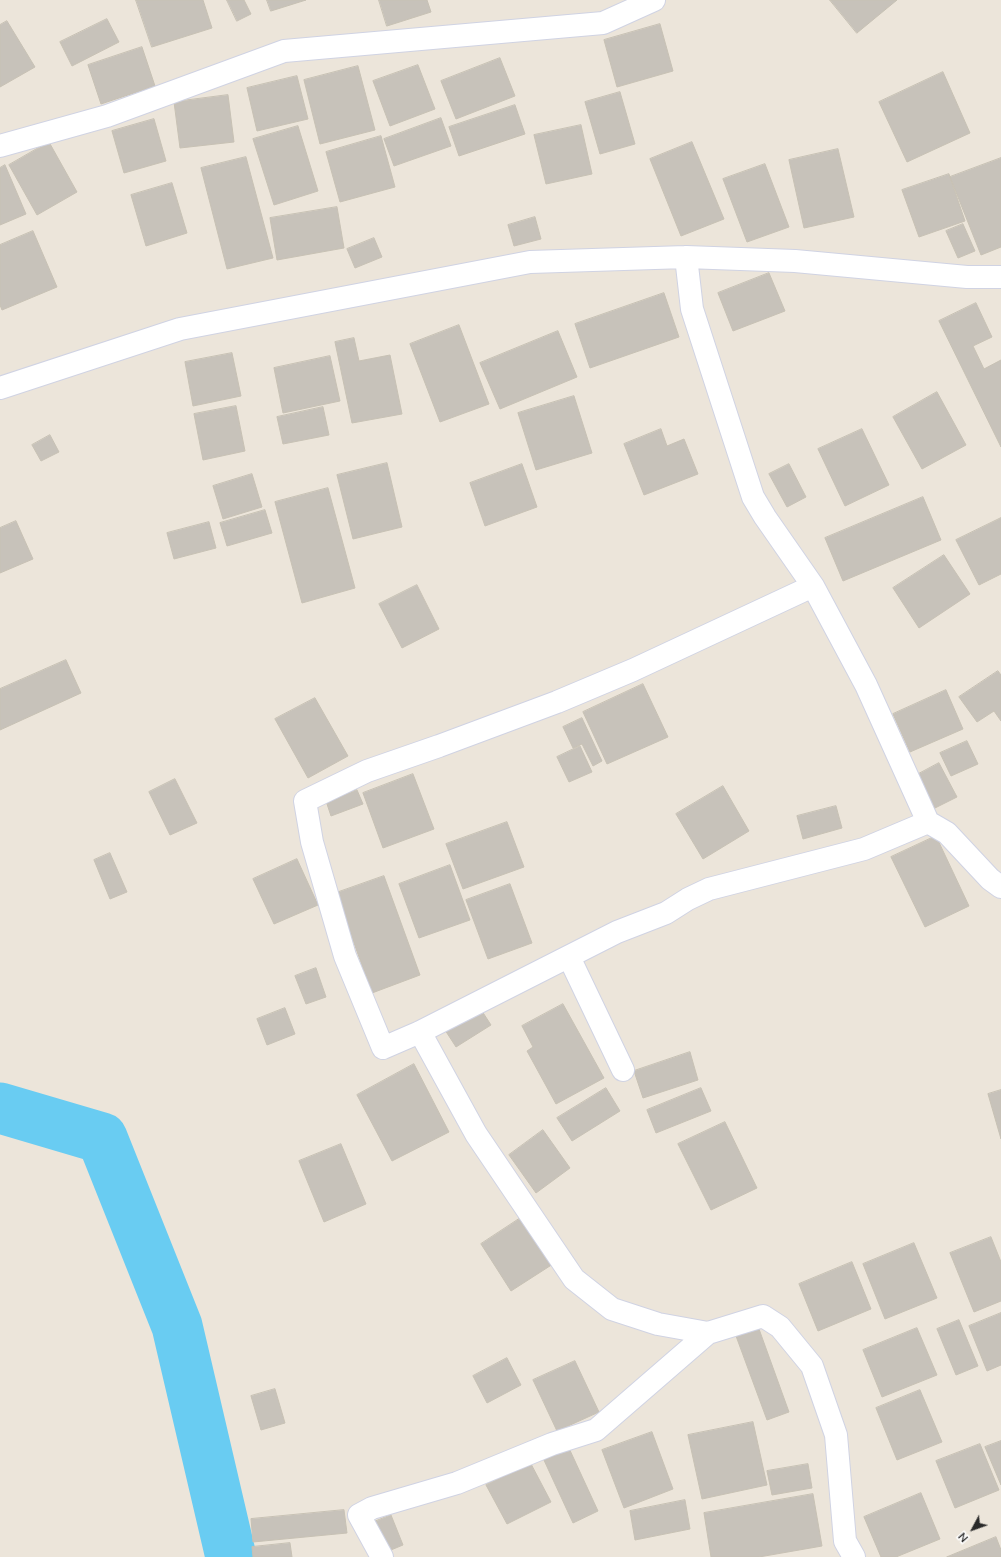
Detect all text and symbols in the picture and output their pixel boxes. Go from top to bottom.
north arrow [953,1509,993,1549]
text: N [955,1529,972,1545]

